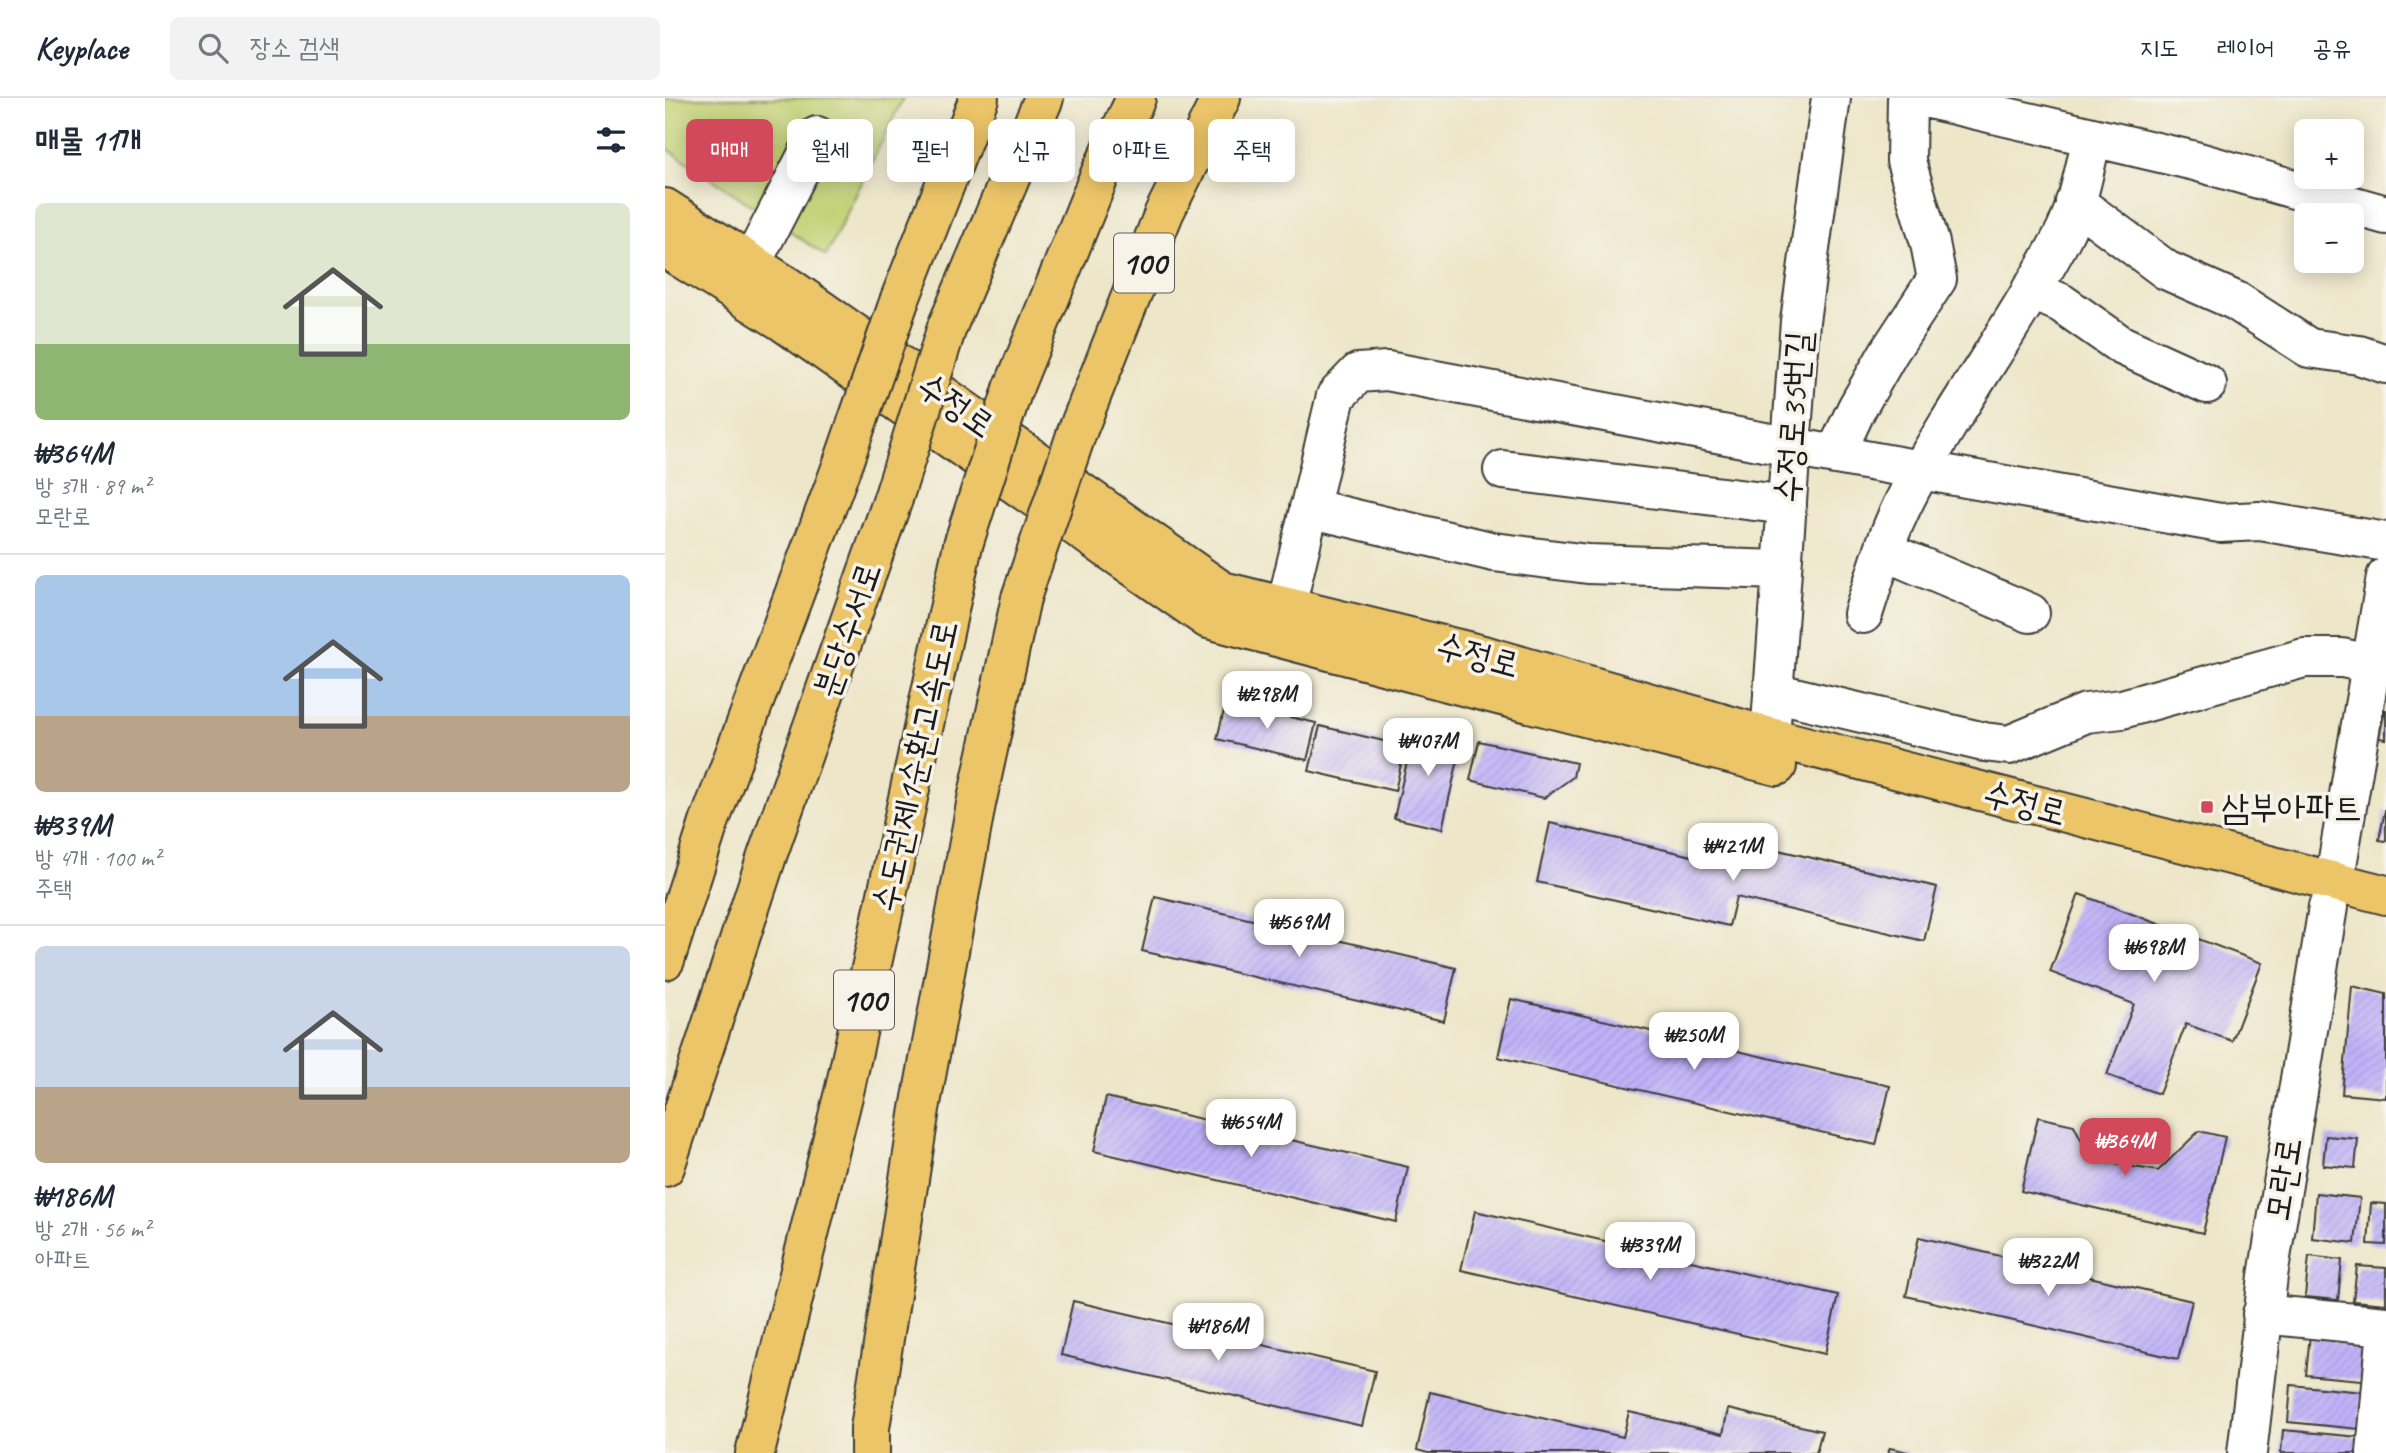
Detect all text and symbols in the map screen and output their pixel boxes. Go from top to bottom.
search box [170,17,660,80]
text: Keyplace [35,27,128,69]
icon: search [194,29,232,67]
text: 장소 검색 [250,31,340,64]
text: 지도 [2140,33,2178,63]
text: 레이어 [2216,33,2274,63]
text: 공유 [2312,33,2351,63]
chip: 매매 [686,119,773,182]
chip: 월세 [787,119,873,182]
chip: 필터 [887,119,974,182]
chip: 신규 [988,119,1075,182]
chip: 아파트 [1089,119,1194,182]
chip: 주택 [1208,119,1295,182]
map controls [2294,119,2364,273]
button: + [2294,119,2364,189]
text: 매물 11개 [35,121,142,159]
icon: filters [592,121,630,159]
button: − [2294,203,2364,273]
road number: 100 [1114,234,1174,293]
icon: home [270,249,396,375]
street label: 수정로35번길 [1765,329,1821,505]
street label: 수정로 [908,362,1004,448]
text: ₩364M [35,434,112,472]
text: 방 3개 · 89 m² [35,472,150,501]
text: 모란로 [35,502,91,531]
street label: 분당수서로 [803,556,891,704]
street label: 수도권제1순환고속도로 [862,616,968,916]
icon: home [270,621,396,747]
street label: 수정로 [1431,622,1525,688]
pin: ₩298M [1218,672,1316,731]
text: ₩298M [1238,679,1296,708]
pin: ₩407M [1379,718,1477,778]
text: ₩407M [1399,726,1457,755]
street label: 수정로 [1978,770,2072,836]
place label: 삼부아파트 [2221,785,2362,830]
marker: 삼부아파트 [2199,799,2215,815]
text: ₩339M [35,806,111,844]
pin: ₩421M [1684,824,1782,883]
text: ₩421M [1704,831,1762,860]
text: 방 4개 · 100 m² [35,844,160,873]
text: 주택 [35,874,72,903]
pin: ₩569M [1250,900,1348,959]
text: ₩569M [1270,907,1328,936]
pin: ₩698M [2105,924,2203,984]
text: ₩698M [2125,932,2183,961]
road number: 100 [834,971,894,1030]
icon: home [270,992,396,1118]
pin: ₩250M [1645,1012,1743,1072]
text: ₩250M [1665,1020,1723,1049]
pin: ₩654M [1202,1100,1300,1159]
text: ₩654M [1222,1107,1280,1136]
pin: ₩364M [2076,1118,2174,1178]
text: ₩364M [2096,1126,2154,1155]
street label: 모란로 [2254,1134,2312,1224]
text: ₩186M [35,1177,112,1215]
text: 방 2개 · 56 m² [35,1215,150,1244]
pin: ₩339M [1601,1222,1699,1282]
text: ₩339M [1621,1230,1679,1259]
pin: ₩322M [1999,1238,2097,1298]
text: 아파트 [35,1245,91,1274]
text: ₩322M [2019,1246,2077,1275]
pin: ₩186M [1169,1304,1267,1363]
text: ₩186M [1189,1311,1247,1340]

